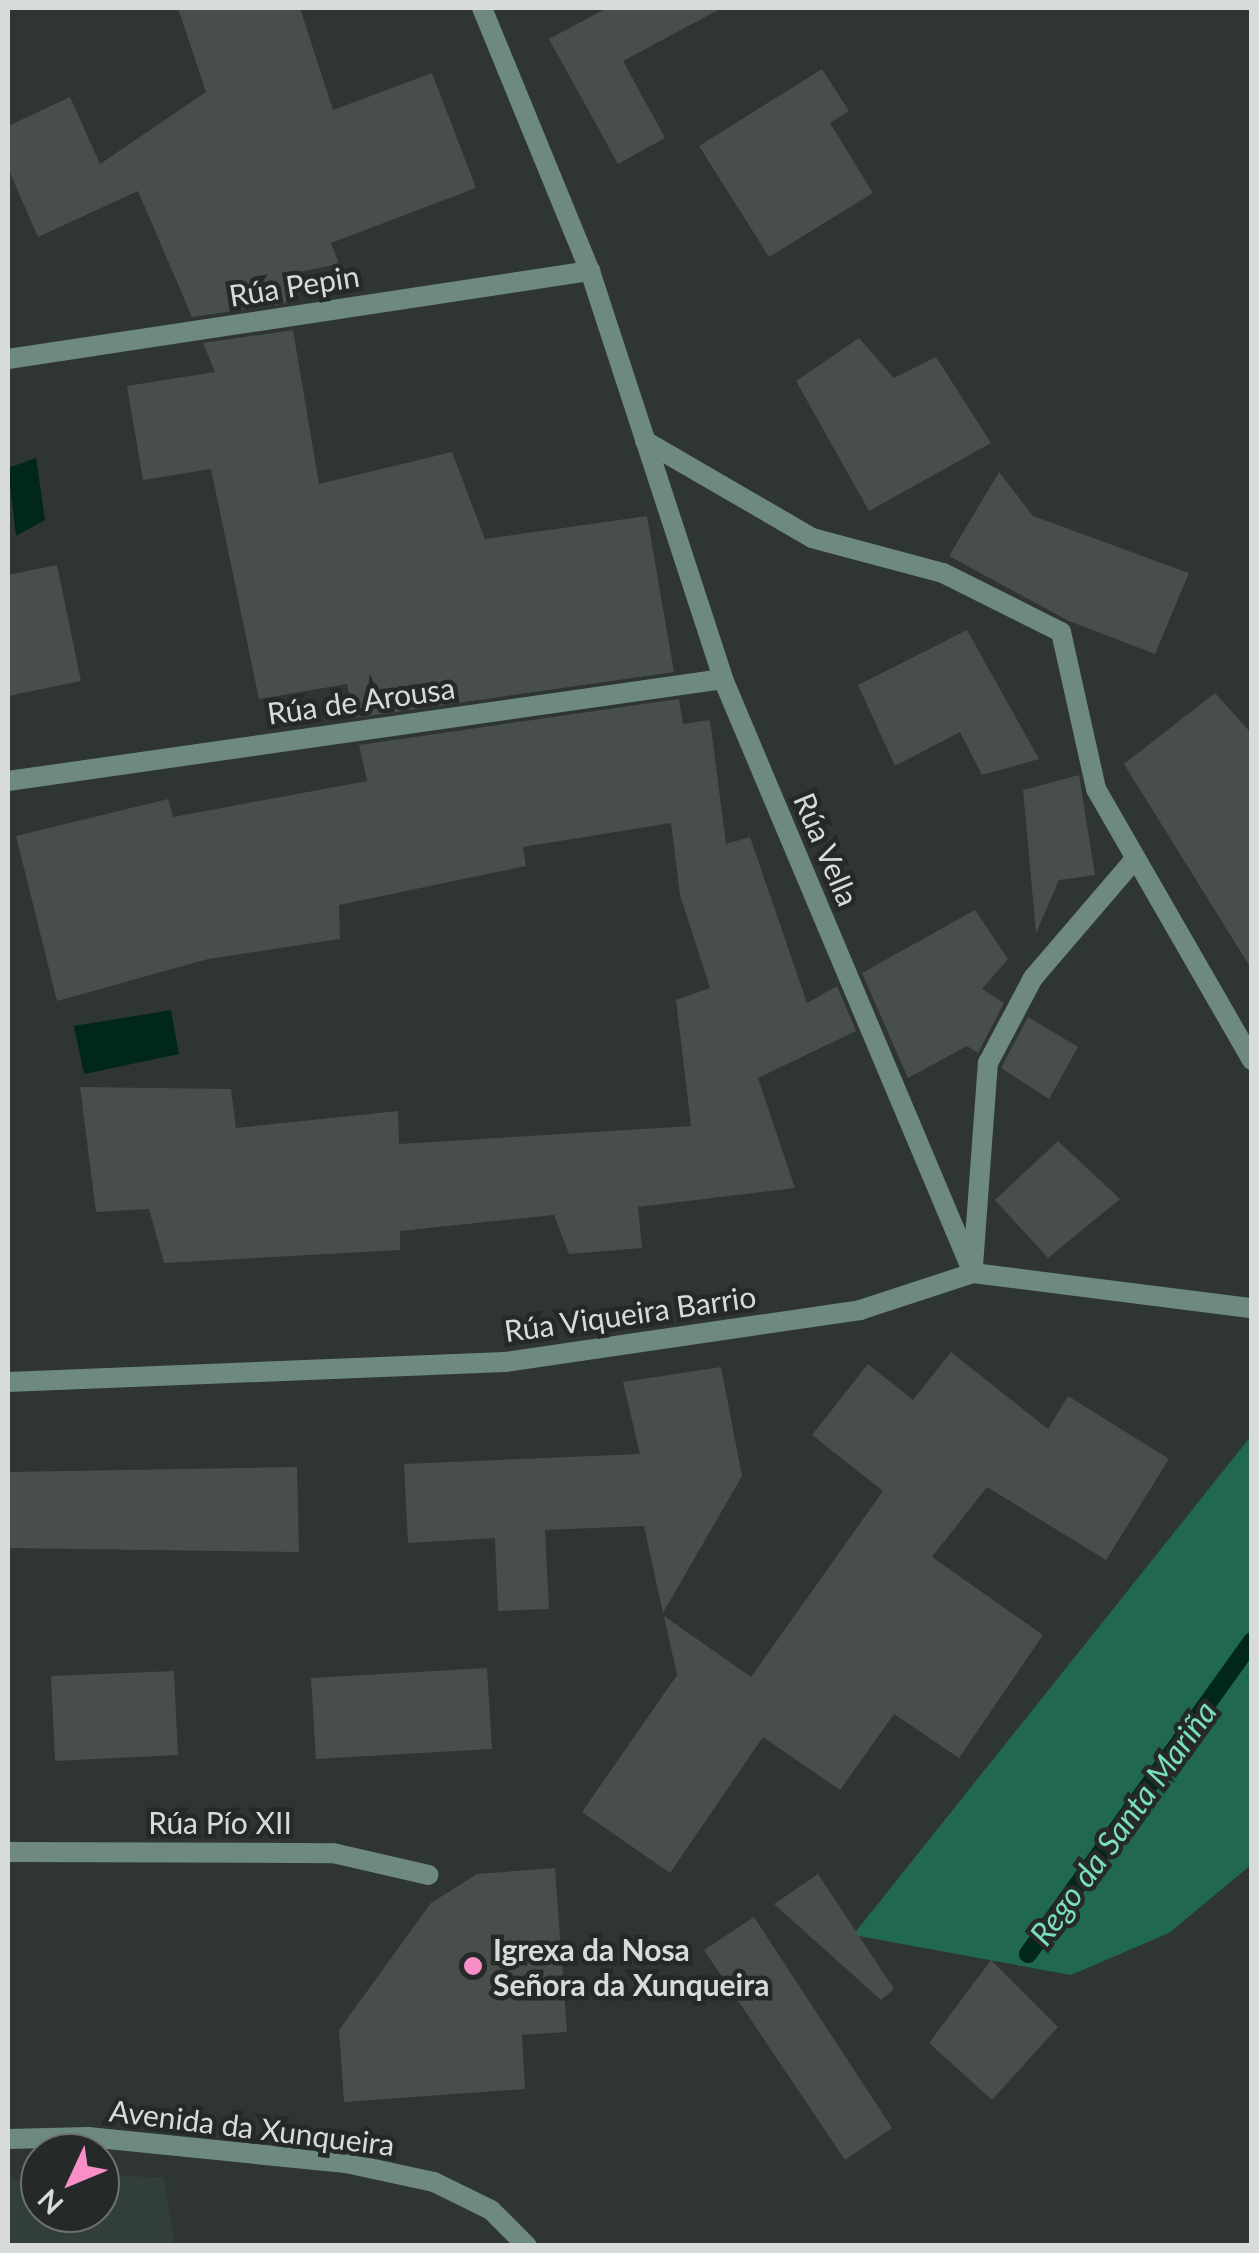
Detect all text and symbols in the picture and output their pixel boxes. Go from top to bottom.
street label: Rúa Pepin [226,257,362,313]
street label: Rúa de Arousa [264,669,458,731]
street label: Rúa Vella [787,787,867,911]
street label: Rúa Viqueira Barrio [501,1277,759,1349]
water label: Rego da Santa Mariña [1022,1694,1224,1952]
street label: Rúa Pío XII [148,1804,292,1840]
place label: Igrexa da Nosa Señora da Xunqueira [493,1931,769,2002]
marker: Igrexa da Nosa Señora da Xunqueira [462,1955,484,1977]
street label: Avenida da Xunqueira [107,2092,397,2162]
north arrow [20,2133,120,2233]
text: N [30,2183,70,2222]

